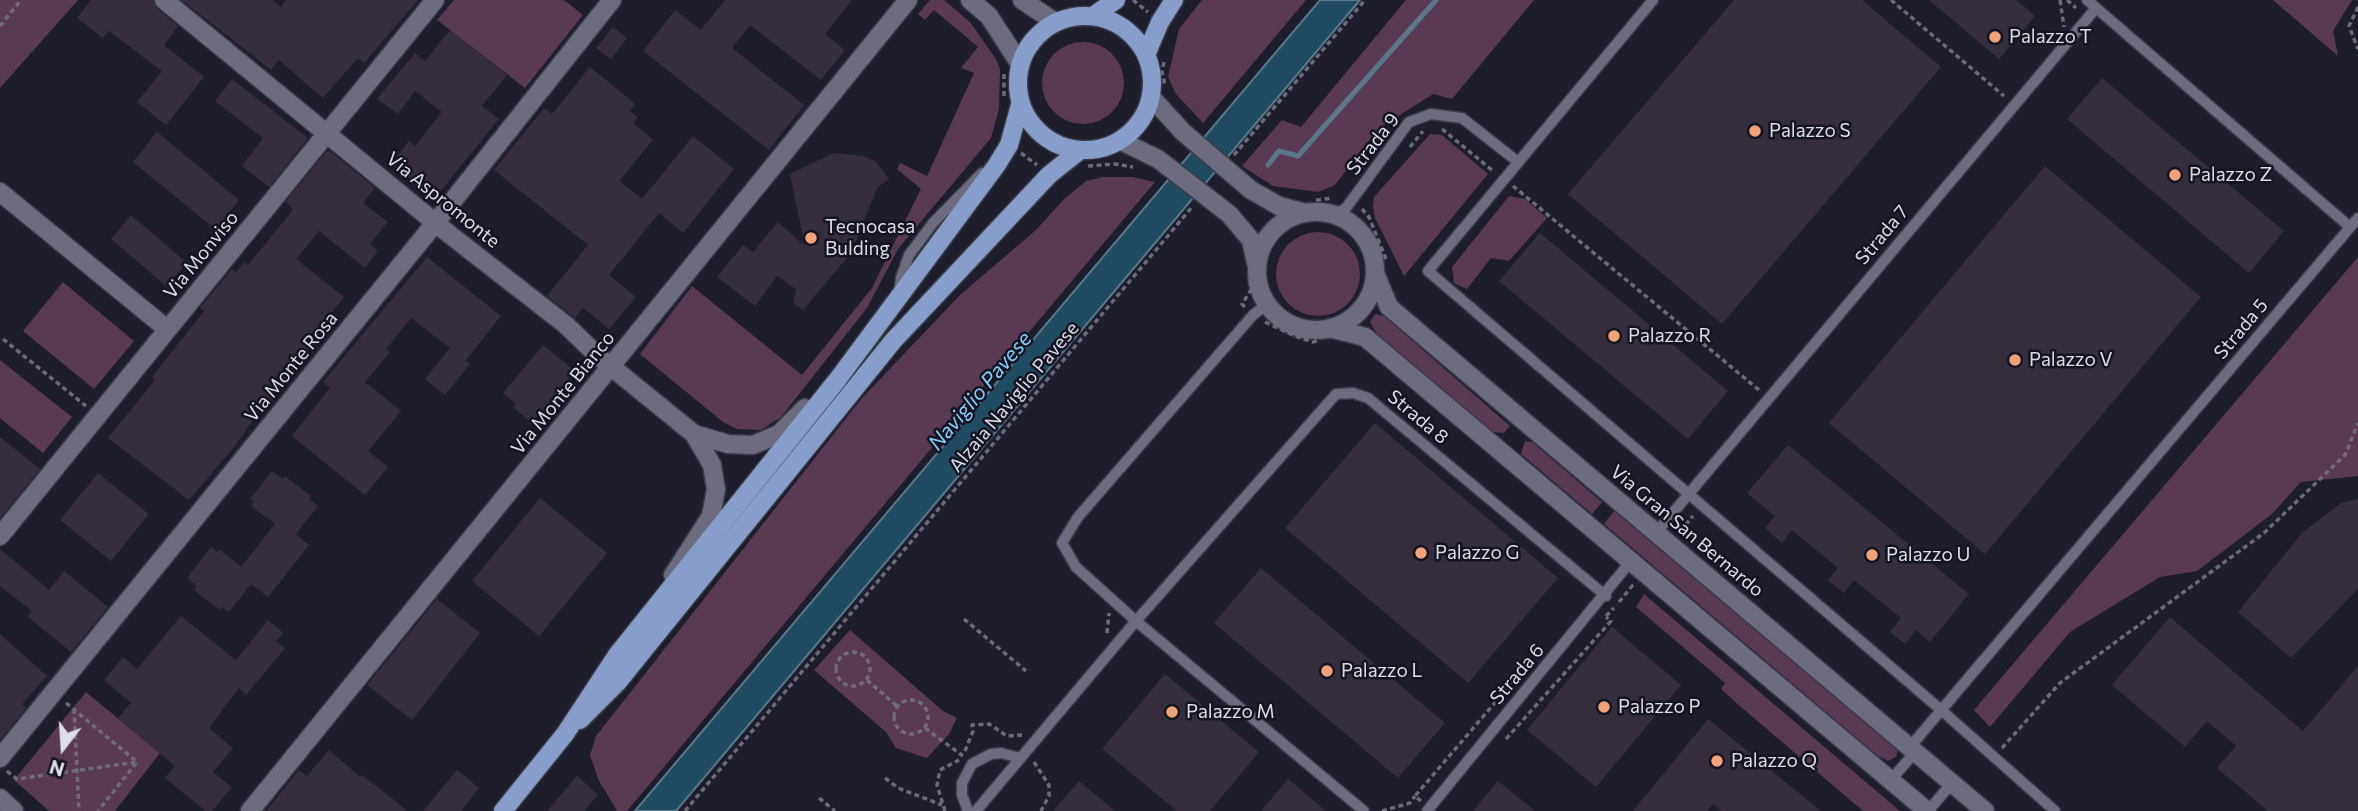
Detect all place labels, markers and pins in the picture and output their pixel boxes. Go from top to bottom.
place label: Palazzo T [2009,26,2092,48]
marker: Palazzo T [1987,29,2003,45]
place label: Palazzo S [1769,120,1851,142]
marker: Palazzo S [1747,123,1763,139]
place label: Palazzo Z [2189,164,2272,186]
marker: Palazzo Z [2167,167,2183,183]
place label: Tecnocasa Bulding [825,216,915,260]
marker: Tecnocasa Bulding [803,230,819,246]
place label: Palazzo R [1628,325,1711,347]
marker: Palazzo R [1606,328,1622,344]
place label: Palazzo V [2029,349,2113,371]
marker: Palazzo V [2007,352,2023,368]
place label: Palazzo G [1435,542,1519,564]
place label: Palazzo U [1886,544,1970,566]
marker: Palazzo G [1413,545,1429,561]
marker: Palazzo U [1864,547,1880,563]
place label: Palazzo L [1341,660,1422,682]
marker: Palazzo L [1319,663,1335,679]
place label: Palazzo P [1618,696,1700,718]
marker: Palazzo P [1596,699,1612,715]
place label: Palazzo M [1186,701,1275,723]
marker: Palazzo M [1164,704,1180,720]
place label: Palazzo Q [1731,750,1817,772]
marker: Palazzo Q [1709,753,1725,769]

